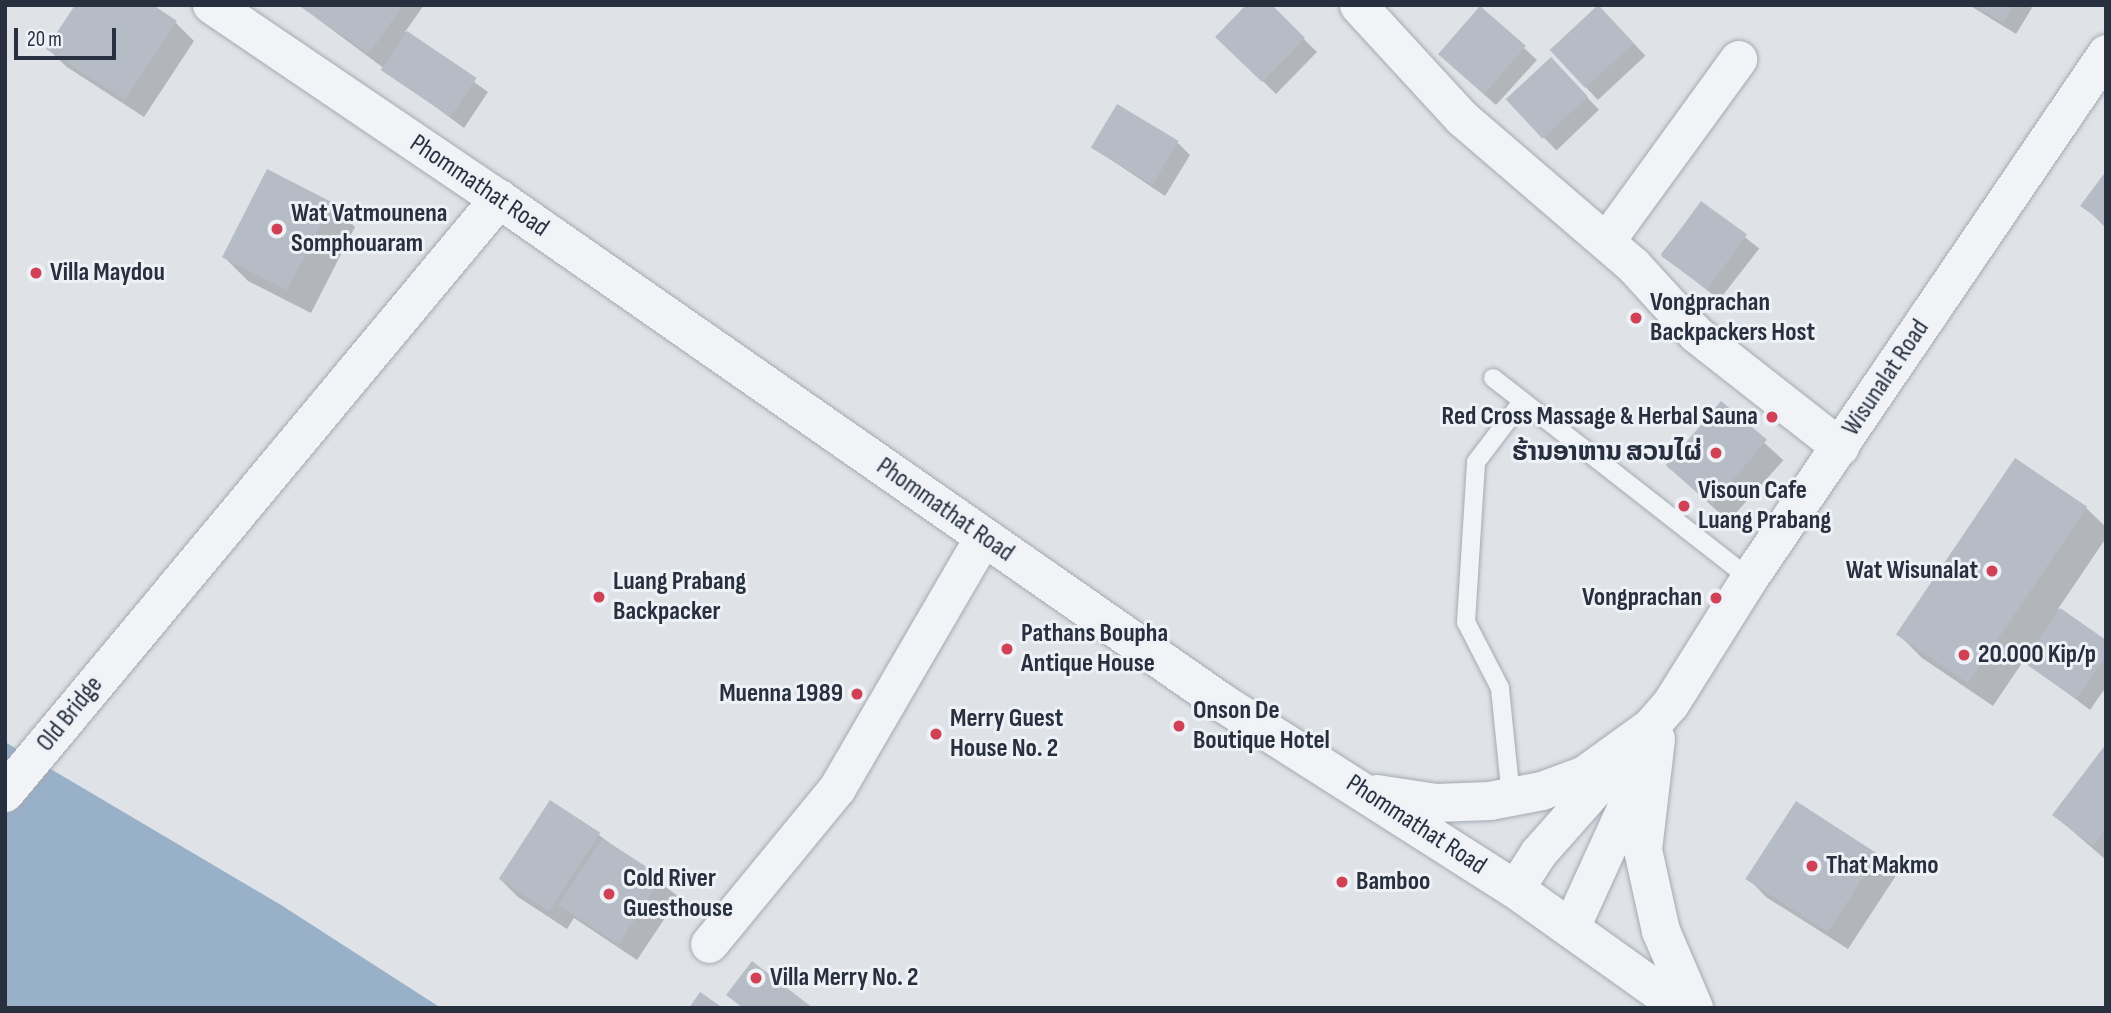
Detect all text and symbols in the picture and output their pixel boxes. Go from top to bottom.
scale bar [18,14,119,58]
text: 20 m [27,27,62,52]
street label: Phommathat Road [404,128,554,244]
place label: Wat Vatmounena Somphouaram [291,198,447,260]
marker: Wat Vatmounena Somphouaram [269,221,285,237]
place label: Villa Maydou [50,257,165,289]
marker: Villa Maydou [28,265,44,281]
place label: Vongprachan Backpackers Host [1650,287,1815,348]
marker: Vongprachan Backpackers Host [1628,310,1644,326]
street label: Wisunalat Road [1836,314,1936,442]
place label: Red Cross Massage & Herbal Sauna [1441,401,1758,433]
marker: Red Cross Massage & Herbal Sauna [1764,409,1780,425]
place label: ຮ້ານອາຫານ ສວນໄຜ່ [1512,437,1702,469]
marker: ຮ້ານອາຫານ ສວນໄຜ່ [1708,445,1724,461]
street label: Phommathat Road [870,451,1020,569]
place label: Visoun Cafe Luang Prabang [1698,475,1831,536]
marker: Visoun Cafe Luang Prabang [1676,498,1692,514]
place label: Wat Wisunalat [1846,555,1978,587]
marker: Wat Wisunalat [1984,563,2000,579]
place label: Luang Prabang Backpacker [613,566,746,628]
place label: Vongprachan [1582,582,1702,614]
marker: Luang Prabang Backpacker [591,589,607,605]
marker: Vongprachan [1708,590,1724,606]
place label: Pathans Boupha Antique House [1021,618,1168,680]
place label: 20.000 Kip/p [1978,639,2096,671]
marker: Pathans Boupha Antique House [999,641,1015,657]
marker: 20.000 Kip/p [1956,647,1972,663]
street label: Old Bridge [30,670,110,758]
place label: Muenna 1989 [719,678,843,710]
marker: Muenna 1989 [849,686,865,702]
place label: Onson De Boutique Hotel [1193,695,1330,756]
place label: Merry Guest House No. 2 [950,703,1063,764]
marker: Onson De Boutique Hotel [1171,718,1187,734]
marker: Merry Guest House No. 2 [928,726,944,742]
street label: Phommathat Road [1340,768,1492,882]
place label: That Makmo [1826,850,1939,882]
marker: That Makmo [1804,858,1820,874]
place label: Cold River Guesthouse [623,863,733,924]
place label: Bamboo [1356,866,1430,898]
marker: Bamboo [1334,874,1350,890]
marker: Cold River Guesthouse [601,886,617,902]
place label: Villa Merry No. 2 [770,962,918,994]
marker: Villa Merry No. 2 [748,970,764,986]

